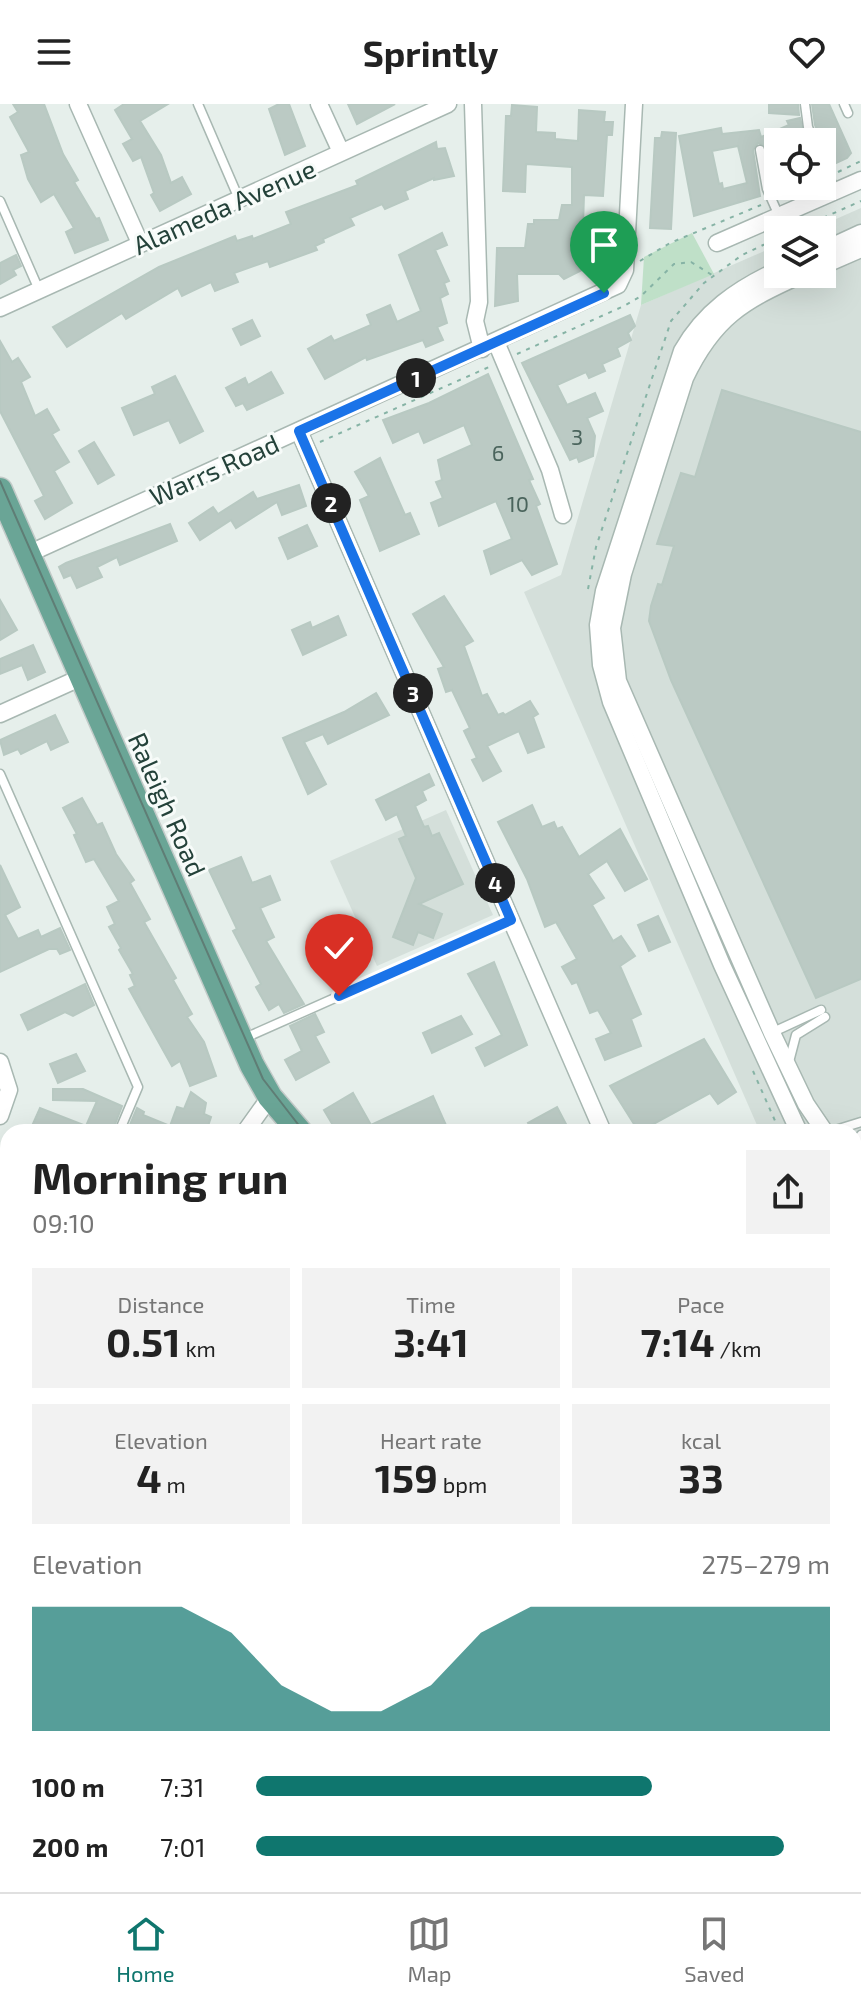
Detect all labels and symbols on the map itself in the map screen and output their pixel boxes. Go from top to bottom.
street label: Alameda Avenue [128,152,320,260]
pin [570,211,638,293]
pin: 1 [396,358,436,398]
house number: 3 [571,423,583,449]
street label: Warrs Road [144,427,284,511]
house number: 6 [492,439,504,465]
pin: 2 [311,483,351,523]
house number: 10 [507,490,529,516]
pin: 3 [393,673,433,713]
street label: Raleigh Road [123,727,213,881]
pin: 4 [475,863,515,903]
pin [305,914,373,996]

